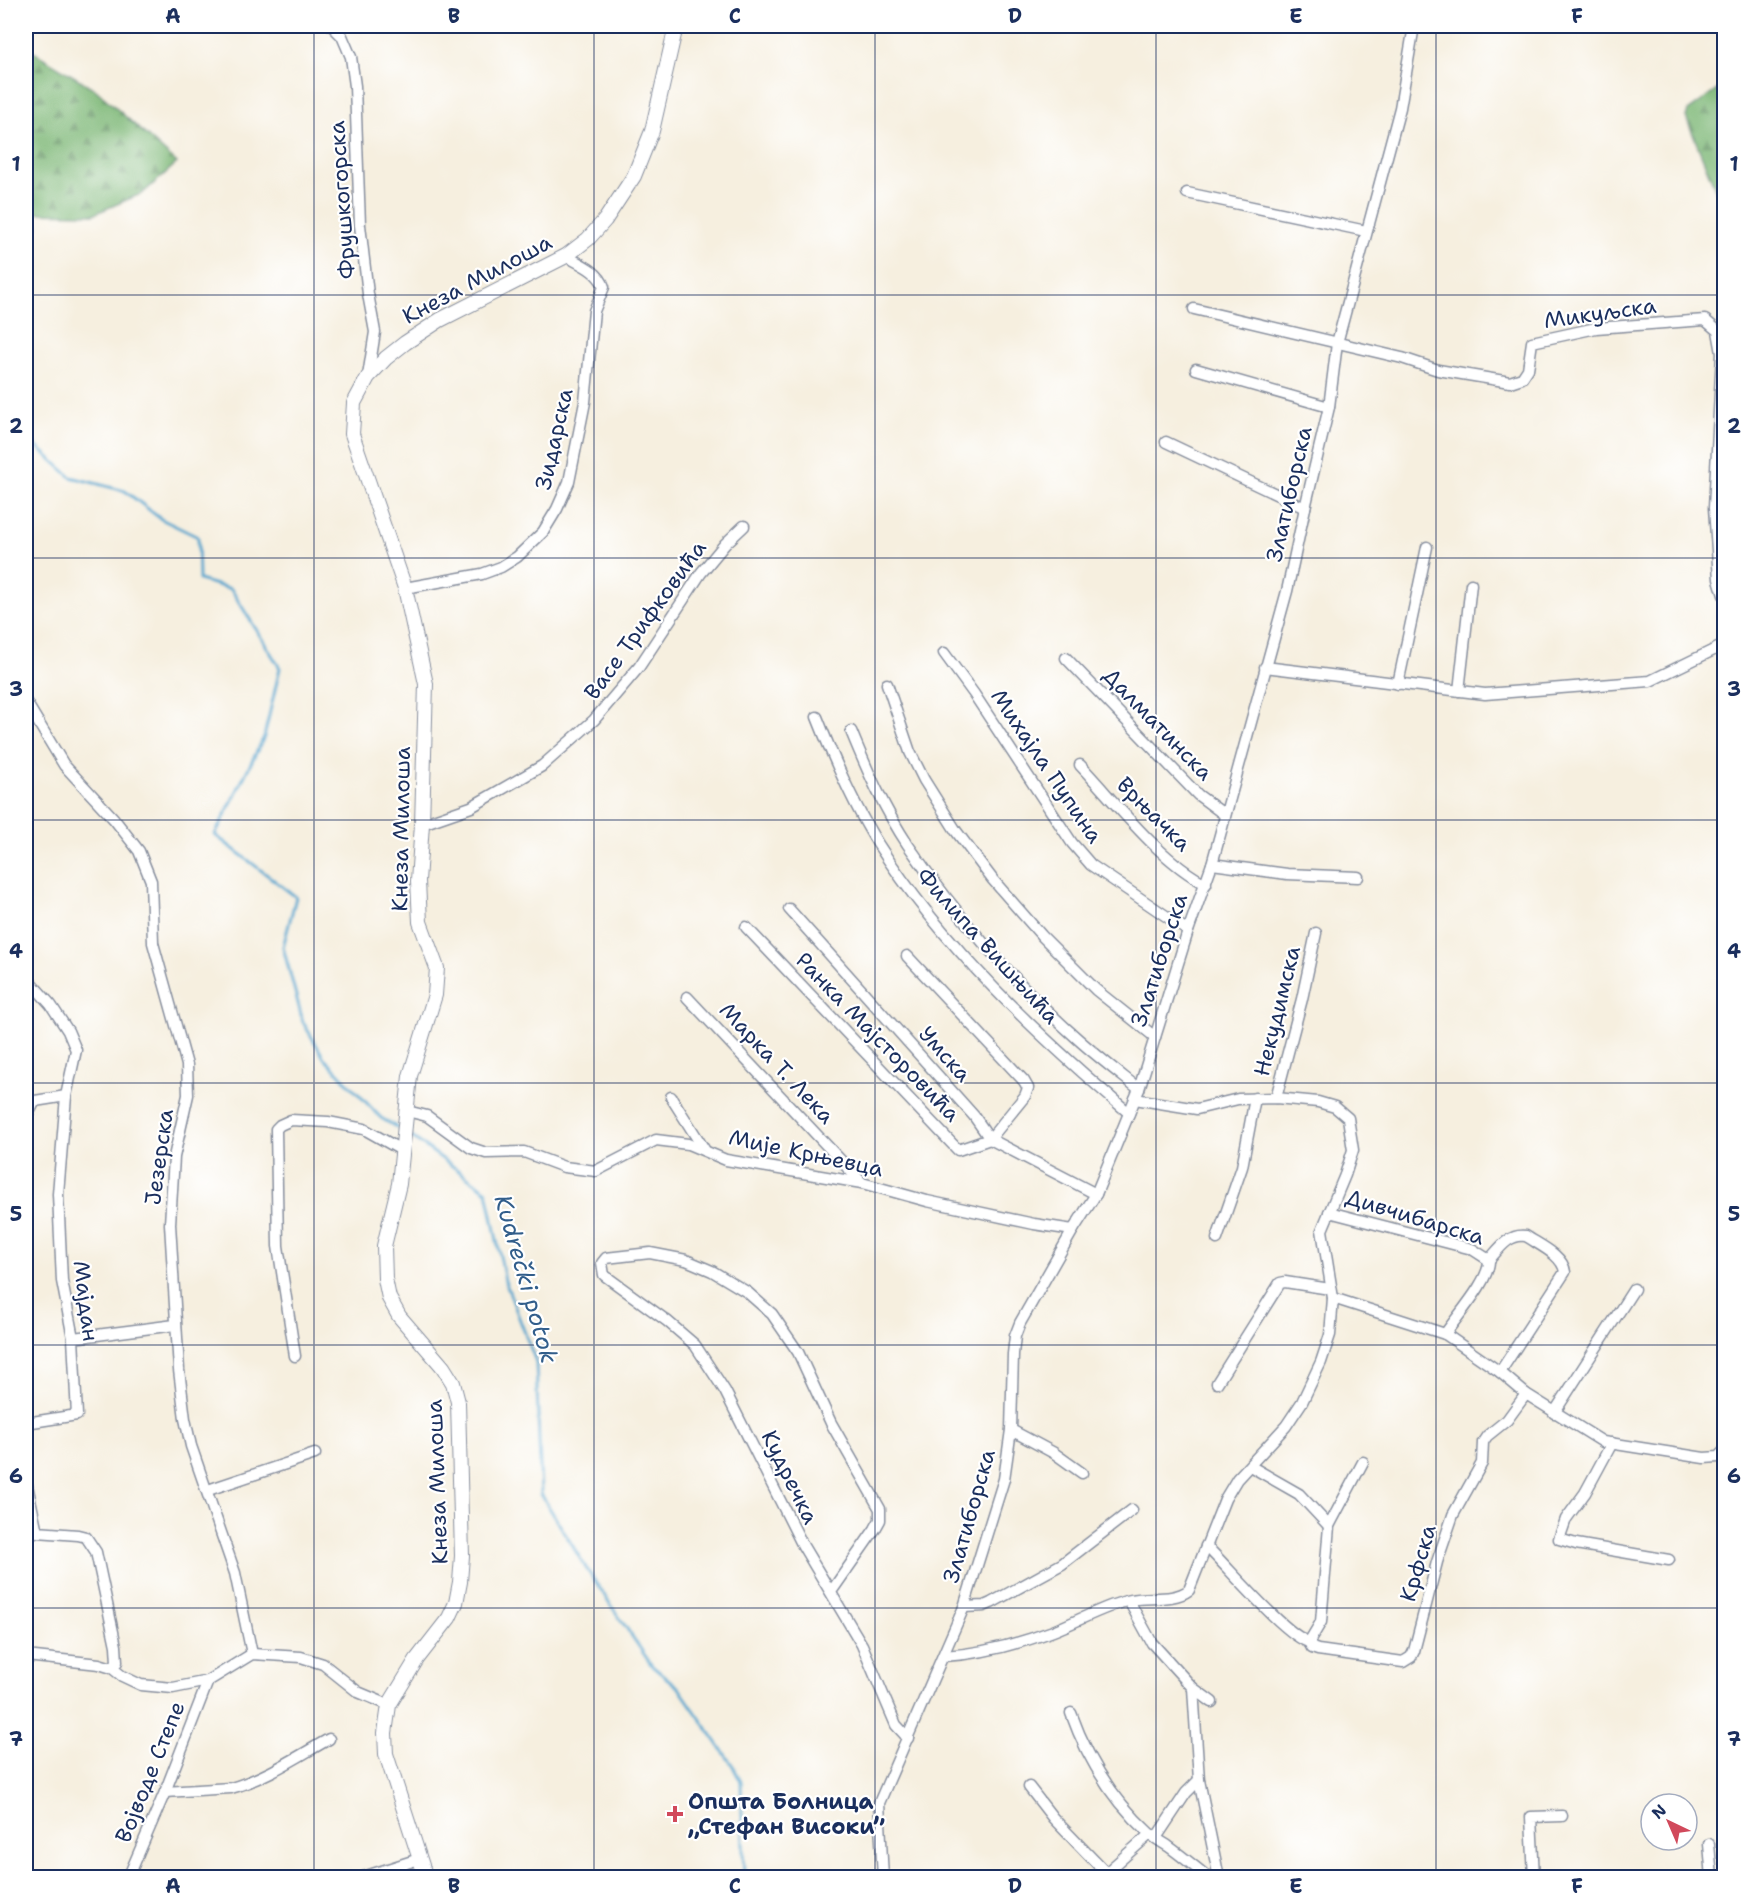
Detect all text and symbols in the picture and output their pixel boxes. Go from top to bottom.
text: A [165,3,181,29]
text: B [448,3,460,29]
text: C [729,3,741,29]
text: D [1008,3,1022,29]
text: E [1289,3,1303,29]
text: F [1571,3,1583,29]
street label: Фрушкогорска [322,120,362,280]
text: 1 [11,151,21,177]
text: 1 [1729,151,1739,177]
street label: Кнеза Милоша [397,227,557,331]
street label: Микуљска [1542,291,1658,335]
street label: Зидарска [528,385,580,493]
text: 2 [9,413,23,439]
text: 2 [1727,413,1741,439]
street label: Златиборска [1259,423,1319,564]
street label: Васе Трифковића [577,534,713,705]
street label: Далматинска [1097,661,1219,787]
text: 3 [9,676,23,702]
text: 3 [1727,676,1741,702]
street label: Михајла Пупина [985,683,1110,849]
street label: Кнеза Милоша [385,746,417,912]
street label: Врњачка [1110,770,1198,858]
street label: Филипа Вишњића [910,862,1066,1030]
street label: Златиборска [1124,890,1194,1030]
text: 4 [9,938,23,964]
text: 4 [1727,938,1741,964]
street label: Некудимска [1247,942,1307,1079]
street label: Ранка Мајсторовића [789,946,967,1128]
street label: Марка Т. Лека [713,996,841,1130]
street label: Умска [912,1020,978,1088]
street label: Језерска [138,1107,180,1207]
street label: Мије Крњевца [726,1122,886,1184]
street label: Дивчибарска [1342,1182,1488,1252]
water label: Kudrečki potok [487,1191,565,1367]
text: 5 [10,1201,22,1227]
text: 5 [1728,1201,1740,1227]
street label: Мајдан [67,1259,105,1343]
street label: Кнеза Милоша [420,1399,454,1565]
street label: Кудречка [755,1425,825,1529]
street label: Златиборска [936,1445,1002,1586]
text: 6 [9,1463,23,1489]
text: 6 [1727,1463,1741,1489]
street label: Крфска [1393,1521,1443,1605]
street label: Војводе Степе [108,1697,192,1847]
text: 7 [9,1726,23,1752]
text: 7 [1727,1726,1741,1752]
place label: Општа Болница „Стефан Високи” [688,1787,885,1841]
north arrow [1639,1792,1699,1852]
text: N [1647,1800,1671,1824]
marker: Општа Болница „Стефан Високи” [666,1805,684,1823]
text: A [165,1873,181,1899]
text: B [448,1873,460,1899]
text: C [729,1873,741,1899]
text: D [1008,1873,1022,1899]
text: E [1289,1873,1303,1899]
text: F [1571,1873,1583,1899]

